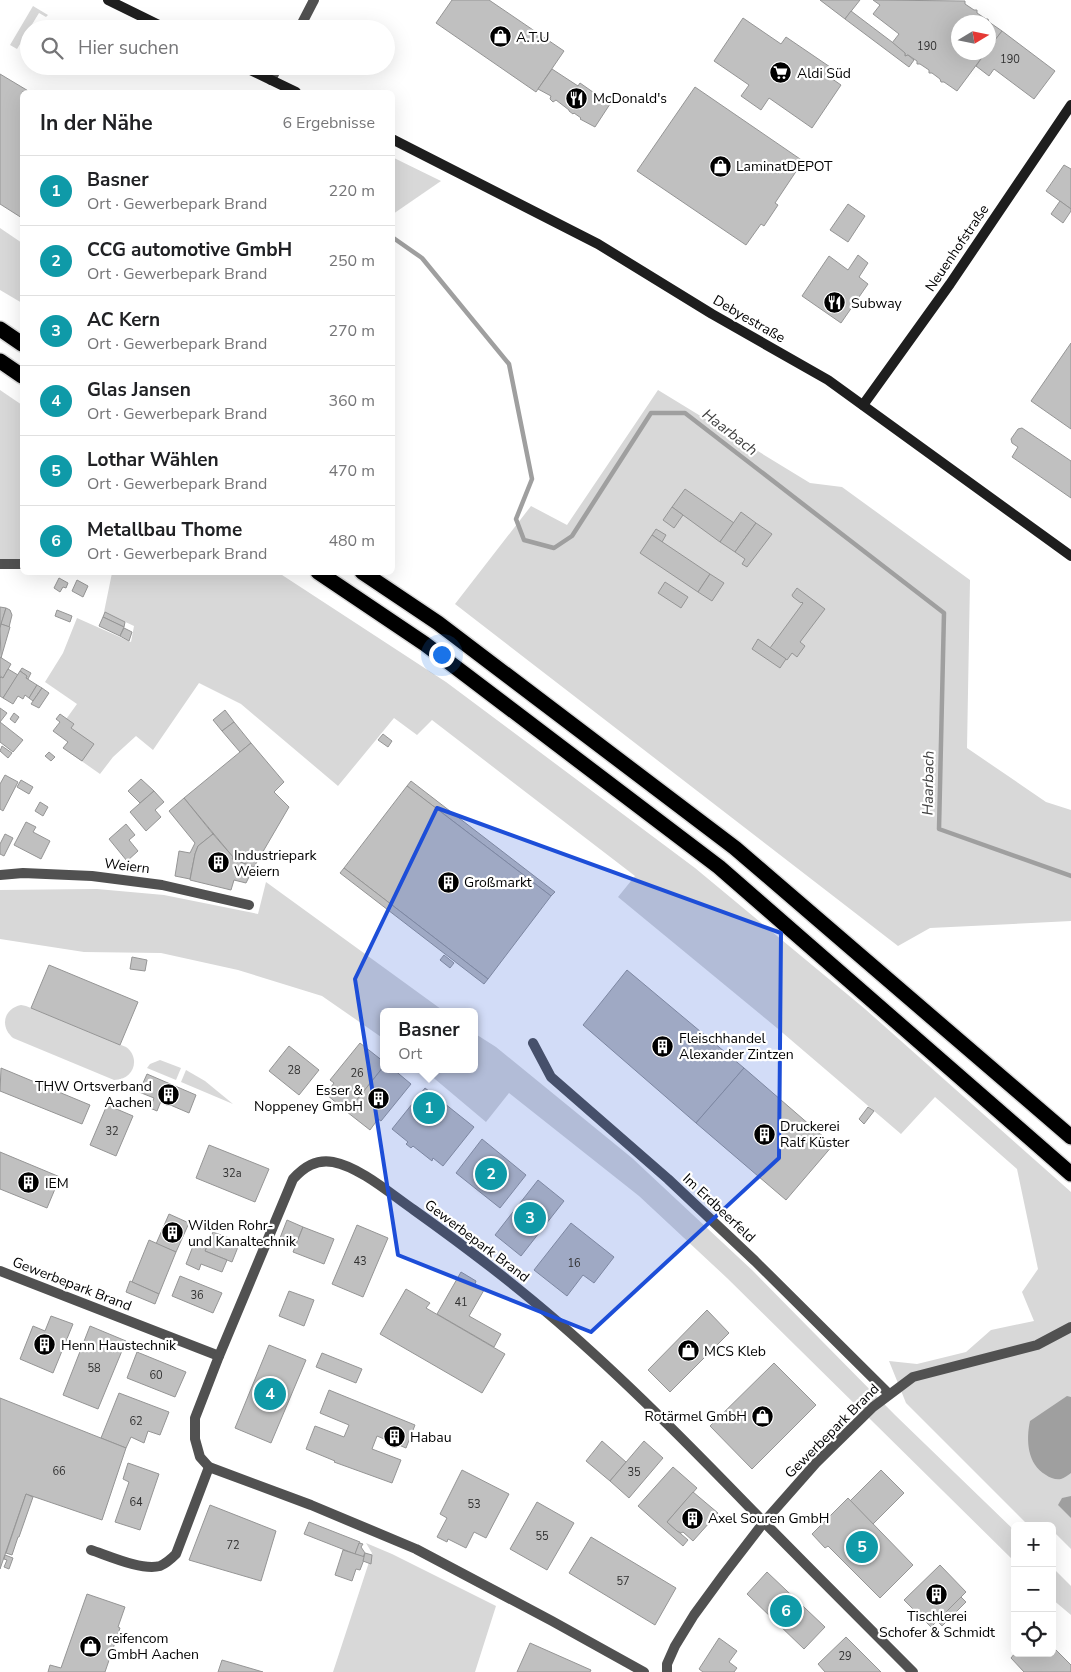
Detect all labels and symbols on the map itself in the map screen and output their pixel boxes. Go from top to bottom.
north arrow [951,15,996,60]
shop icon: A.T.U [488,25,512,49]
place label: A.T.U [516,28,550,47]
house number: 190 [917,39,937,54]
house number: 190 [1000,52,1020,67]
supermarket icon: Aldi Süd [769,61,793,85]
place label: Aldi Süd [797,64,851,83]
restaurant icon: McDonald's [565,86,589,110]
place label: McDonald's [593,89,667,108]
shop icon: LaminatDEPOT [708,154,732,178]
place label: LaminatDEPOT [736,157,833,176]
street label: Neuenhofstraße [921,201,993,295]
street label: Debyestraße [709,291,789,347]
restaurant icon: Subway [823,291,847,315]
place label: Subway [851,294,903,313]
water label: Haarbach [698,404,762,460]
your location [429,642,455,668]
water label: Haarbach [917,750,939,816]
place label: Industriepark Weiern [234,846,317,881]
building icon: Industriepark Weiern [206,851,230,875]
street label: Weiern [103,854,151,878]
building icon: Großmarkt [436,870,460,894]
place label: Großmarkt [464,873,532,892]
place label: Fleischhandel Alexander Zintzen [679,1029,794,1064]
building icon: Fleischhandel Alexander Zintzen [651,1034,675,1058]
house number: 28 [287,1063,301,1078]
house number: 26 [350,1066,364,1081]
place label: THW Ortsverband Aachen [35,1077,152,1112]
place label: Esser & Noppeney GmbH [254,1081,363,1116]
building icon: THW Ortsverband Aachen [156,1082,180,1106]
building icon: Esser & Noppeney GmbH [367,1086,391,1110]
pin: 1 [413,1089,445,1127]
place label: Druckerei Ralf Küster [780,1117,849,1152]
building icon: Druckerei Ralf Küster [752,1122,776,1146]
house number: 32 [105,1124,119,1139]
pin: 2 [475,1155,507,1193]
house number: 32a [222,1166,242,1181]
street label: Im Erdbeerfeld [679,1169,759,1247]
building icon: IEM [17,1171,41,1195]
place label: IEM [45,1174,69,1193]
street label: Gewerbepark Brand [421,1195,533,1287]
pin: 3 [514,1199,546,1237]
place label: Wilden Rohr- und Kanaltechnik [188,1216,297,1251]
building icon: Wilden Rohr- und Kanaltechnik [160,1221,184,1245]
street label: Gewerbepark Brand [10,1252,134,1316]
house number: 43 [353,1254,367,1269]
house number: 16 [567,1256,581,1271]
house number: 36 [190,1288,204,1303]
house number: 41 [454,1295,468,1310]
building icon: Henn Haustechnik [33,1333,57,1357]
place label: Henn Haustechnik [61,1336,177,1355]
shop icon: MCS Kleb [676,1339,700,1363]
place label: MCS Kleb [704,1342,766,1361]
house number: 58 [87,1361,101,1376]
house number: 60 [149,1368,163,1383]
pin: 4 [254,1375,286,1413]
street label: Gewerbepark Brand [781,1380,883,1482]
shop icon: Rotärmel GmbH [751,1404,775,1428]
place label: Rotärmel GmbH [645,1407,747,1426]
house number: 62 [129,1414,143,1429]
building icon: Habau [382,1425,406,1449]
place label: Habau [410,1428,452,1447]
house number: 66 [52,1464,66,1479]
house number: 35 [627,1465,641,1480]
house number: 64 [129,1495,143,1510]
house number: 53 [467,1497,481,1512]
building icon: Axel Souren GmbH [680,1506,704,1530]
place label: Axel Souren GmbH [708,1509,829,1528]
pin: 5 [846,1528,878,1566]
house number: 55 [535,1529,549,1544]
house number: 72 [226,1538,240,1553]
house number: 57 [616,1574,630,1589]
building icon: Tischlerei Schofer & Schmidt [925,1582,949,1606]
pin: 6 [770,1592,802,1630]
place label: Tischlerei Schofer & Schmidt [879,1607,995,1642]
place label: reifencom GmbH Aachen [107,1629,199,1664]
shop icon: reifencom GmbH Aachen [79,1634,103,1658]
house number: 29 [838,1649,852,1664]

